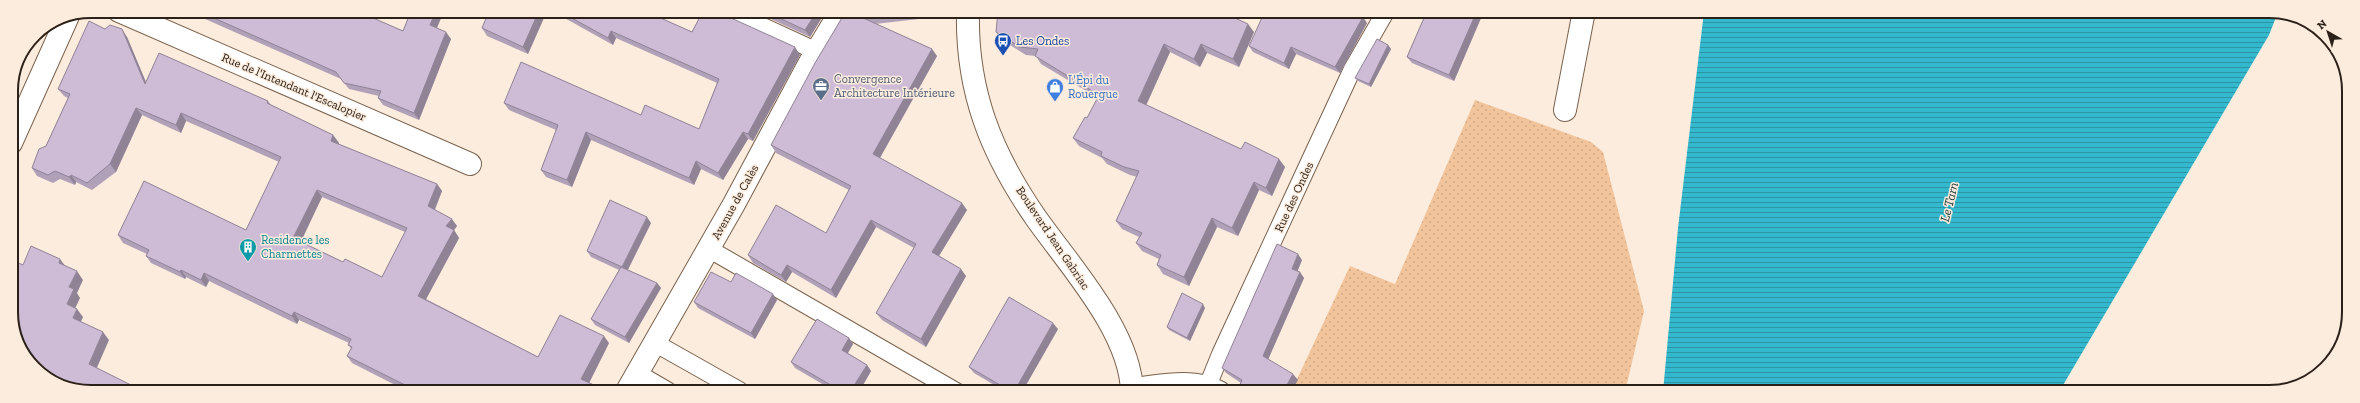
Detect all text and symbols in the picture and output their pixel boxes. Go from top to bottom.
north arrow [2308,12,2348,52]
text: N [2315,17,2330,32]
bus stop icon: Les Ondes [993,31,1013,56]
place label: Les Ondes [1016,34,1069,48]
street label: Rue de l'Intendant l'Escalopier [219,50,369,124]
place label: Convergence Architecture Intérieure [834,72,955,100]
place label: L'Épi du Rouergue [1068,72,1118,101]
office icon: Convergence Architecture Intérieure [811,76,831,101]
shop icon: L'Épi du Rouergue [1045,77,1065,102]
street label: Rue des Ondes [1272,160,1316,234]
street label: Avenue de Calès [709,162,761,242]
water label: Le Tarn [1937,181,1961,223]
street label: Boulevard Jean Gabriac [1013,184,1093,293]
place label: Residence les Charmettes [261,233,330,261]
building icon: Residence les Charmettes [238,237,258,262]

